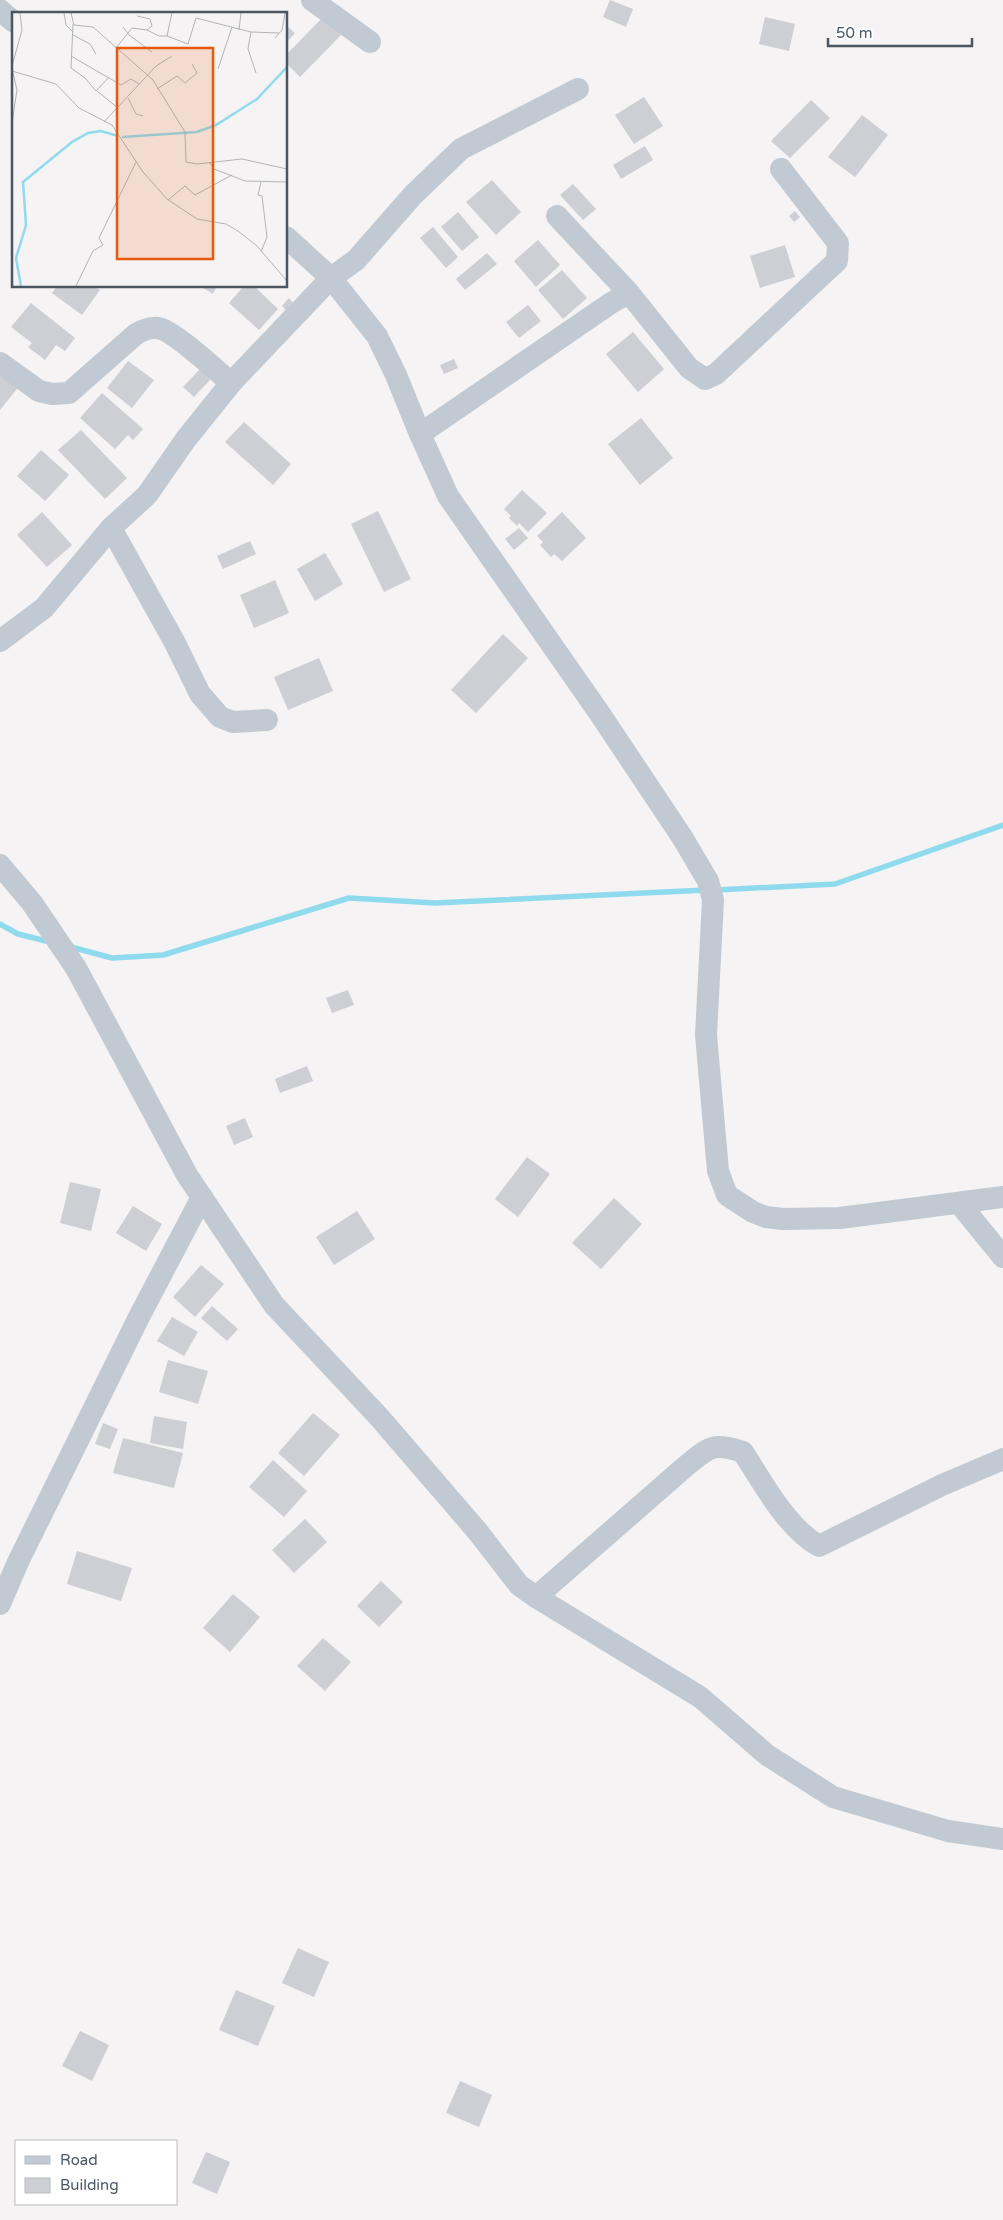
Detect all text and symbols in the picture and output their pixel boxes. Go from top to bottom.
inset map [12,12,288,288]
scale bar [828,15,972,47]
text: 50 m [836,24,873,42]
legend [15,2140,178,2205]
text: Road [60,2151,98,2169]
text: Building [60,2176,119,2194]

